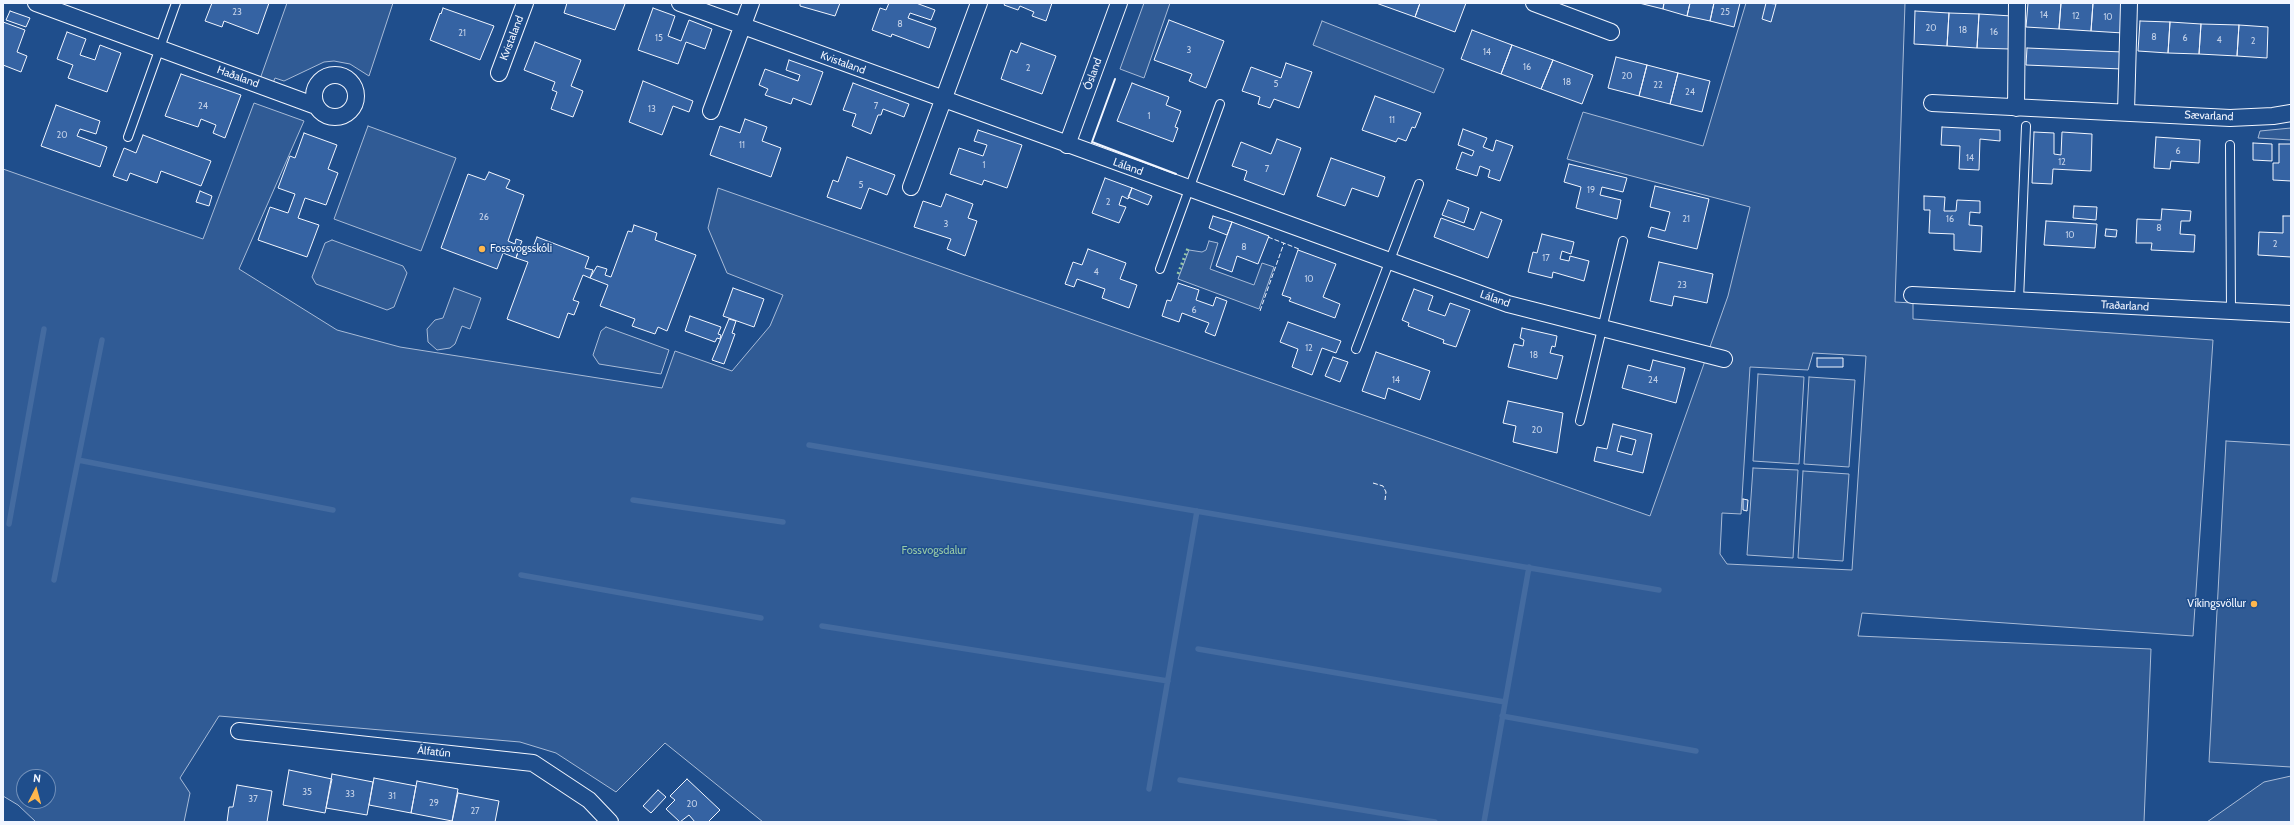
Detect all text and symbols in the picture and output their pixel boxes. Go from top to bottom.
house number: 23 [232,7,242,17]
house number: 25 [1720,7,1730,17]
house number: 14 [2040,10,2048,20]
house number: 12 [2072,11,2080,21]
house number: 10 [2103,12,2113,22]
street label: Kvistaland [497,14,527,62]
house number: 8 [897,19,903,29]
house number: 20 [1926,23,1936,33]
house number: 18 [1959,25,1967,35]
house number: 16 [1990,27,1998,37]
house number: 21 [458,28,466,38]
house number: 8 [2151,32,2157,42]
house number: 15 [655,33,663,43]
house number: 6 [2182,33,2188,43]
house number: 4 [2216,35,2222,45]
house number: 2 [2251,36,2255,46]
house number: 3 [1187,45,1191,55]
house number: 14 [1483,47,1491,57]
street label: Kvistaland [819,49,867,77]
street label: Ósland [1081,56,1105,92]
house number: 16 [1523,62,1531,72]
street label: Haðaland [215,63,261,91]
house number: 2 [1026,63,1030,73]
house number: 20 [1622,71,1632,81]
house number: 18 [1563,77,1571,87]
house number: 5 [1274,79,1278,89]
house number: 22 [1653,80,1663,90]
house number: 24 [1685,87,1695,97]
house number: 24 [198,101,208,111]
house number: 7 [874,101,878,111]
house number: 13 [648,104,656,114]
street label: Sævarland [2184,109,2234,123]
house number: 1 [1148,111,1150,121]
house number: 11 [1389,115,1395,125]
house number: 20 [57,130,67,140]
house number: 11 [739,140,745,150]
house number: 6 [2175,146,2181,156]
house number: 14 [1966,153,1974,163]
street label: Láland [1111,156,1145,178]
house number: 12 [2058,157,2066,167]
house number: 1 [983,160,985,170]
house number: 7 [1265,164,1269,174]
house number: 5 [859,180,863,190]
house number: 19 [1587,185,1595,195]
house number: 2 [1106,197,1110,207]
house number: 26 [479,212,489,222]
house number: 21 [1682,214,1690,224]
house number: 16 [1946,214,1954,224]
house number: 3 [944,219,948,229]
house number: 8 [2156,223,2162,233]
house number: 10 [2065,230,2075,240]
house number: 2 [2273,239,2277,249]
place label: Fossvogsskóli [490,242,552,256]
house number: 8 [1241,242,1247,252]
marker: Fossvogsskóli [477,244,487,254]
house number: 17 [1542,253,1550,263]
house number: 4 [1093,267,1099,277]
house number: 10 [1304,274,1314,284]
house number: 23 [1677,280,1687,290]
street label: Láland [1478,288,1512,310]
street label: Traðarland [2101,298,2149,314]
house number: 6 [1191,305,1197,315]
house number: 12 [1305,343,1313,353]
house number: 18 [1530,350,1538,360]
house number: 14 [1392,375,1400,385]
house number: 24 [1648,375,1658,385]
house number: 20 [1532,425,1542,435]
park label: Fossvogsdalur [901,544,967,558]
place label: Víkingsvöllur [2187,597,2246,611]
marker: Víkingsvöllur [2249,599,2259,609]
street label: Álfatún [417,744,451,760]
north arrow [16,769,56,809]
text: N [33,771,42,785]
house number: 35 [302,787,312,797]
house number: 33 [345,789,355,799]
house number: 31 [388,791,396,801]
house number: 37 [248,794,258,804]
house number: 29 [429,798,439,808]
house number: 20 [687,799,697,809]
house number: 27 [470,806,480,816]

